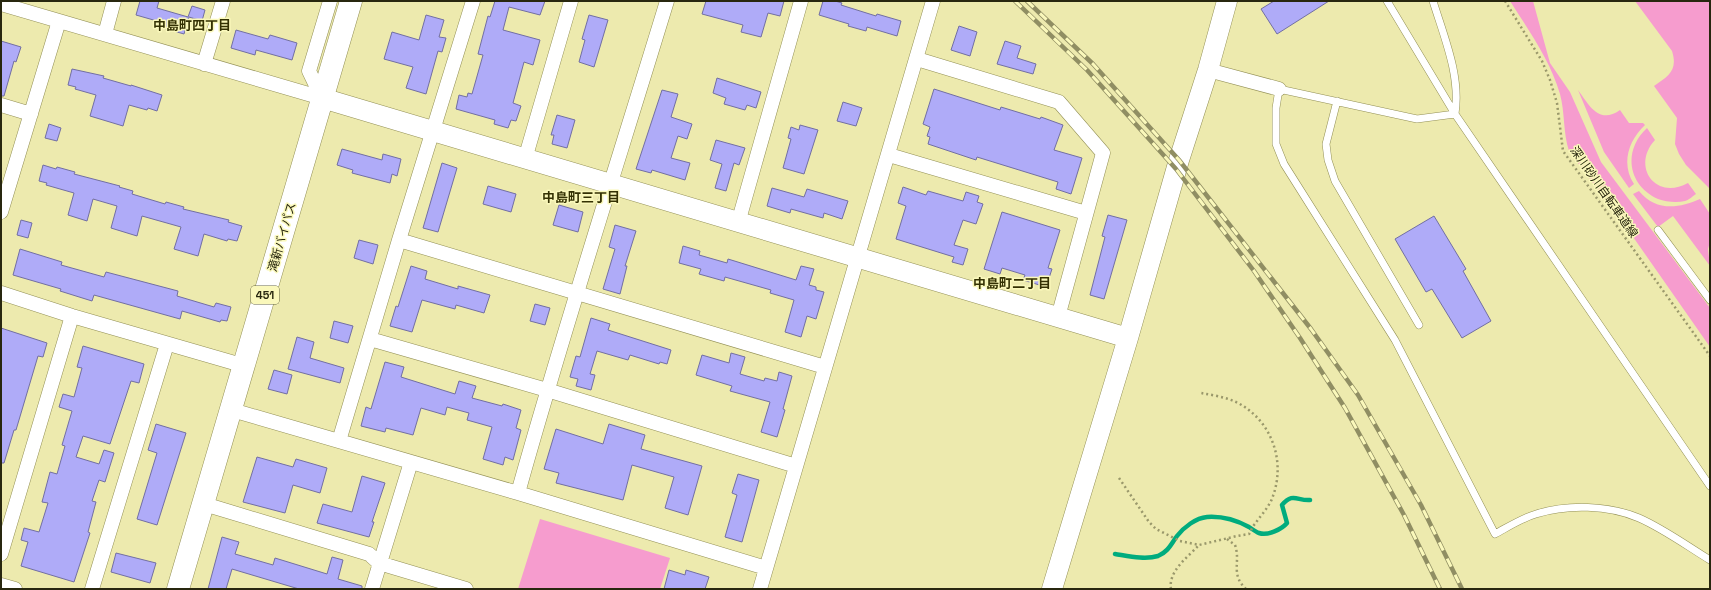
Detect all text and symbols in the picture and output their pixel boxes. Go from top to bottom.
district label: 中島町四丁目 [153,17,231,34]
street label: 深川砂川自転車道線 [1566,143,1642,241]
district label: 中島町三丁目 [542,189,620,206]
street label: 滝新バイパス [264,200,300,274]
district label: 中島町二丁目 [973,275,1051,292]
road number: 451 [251,286,279,304]

